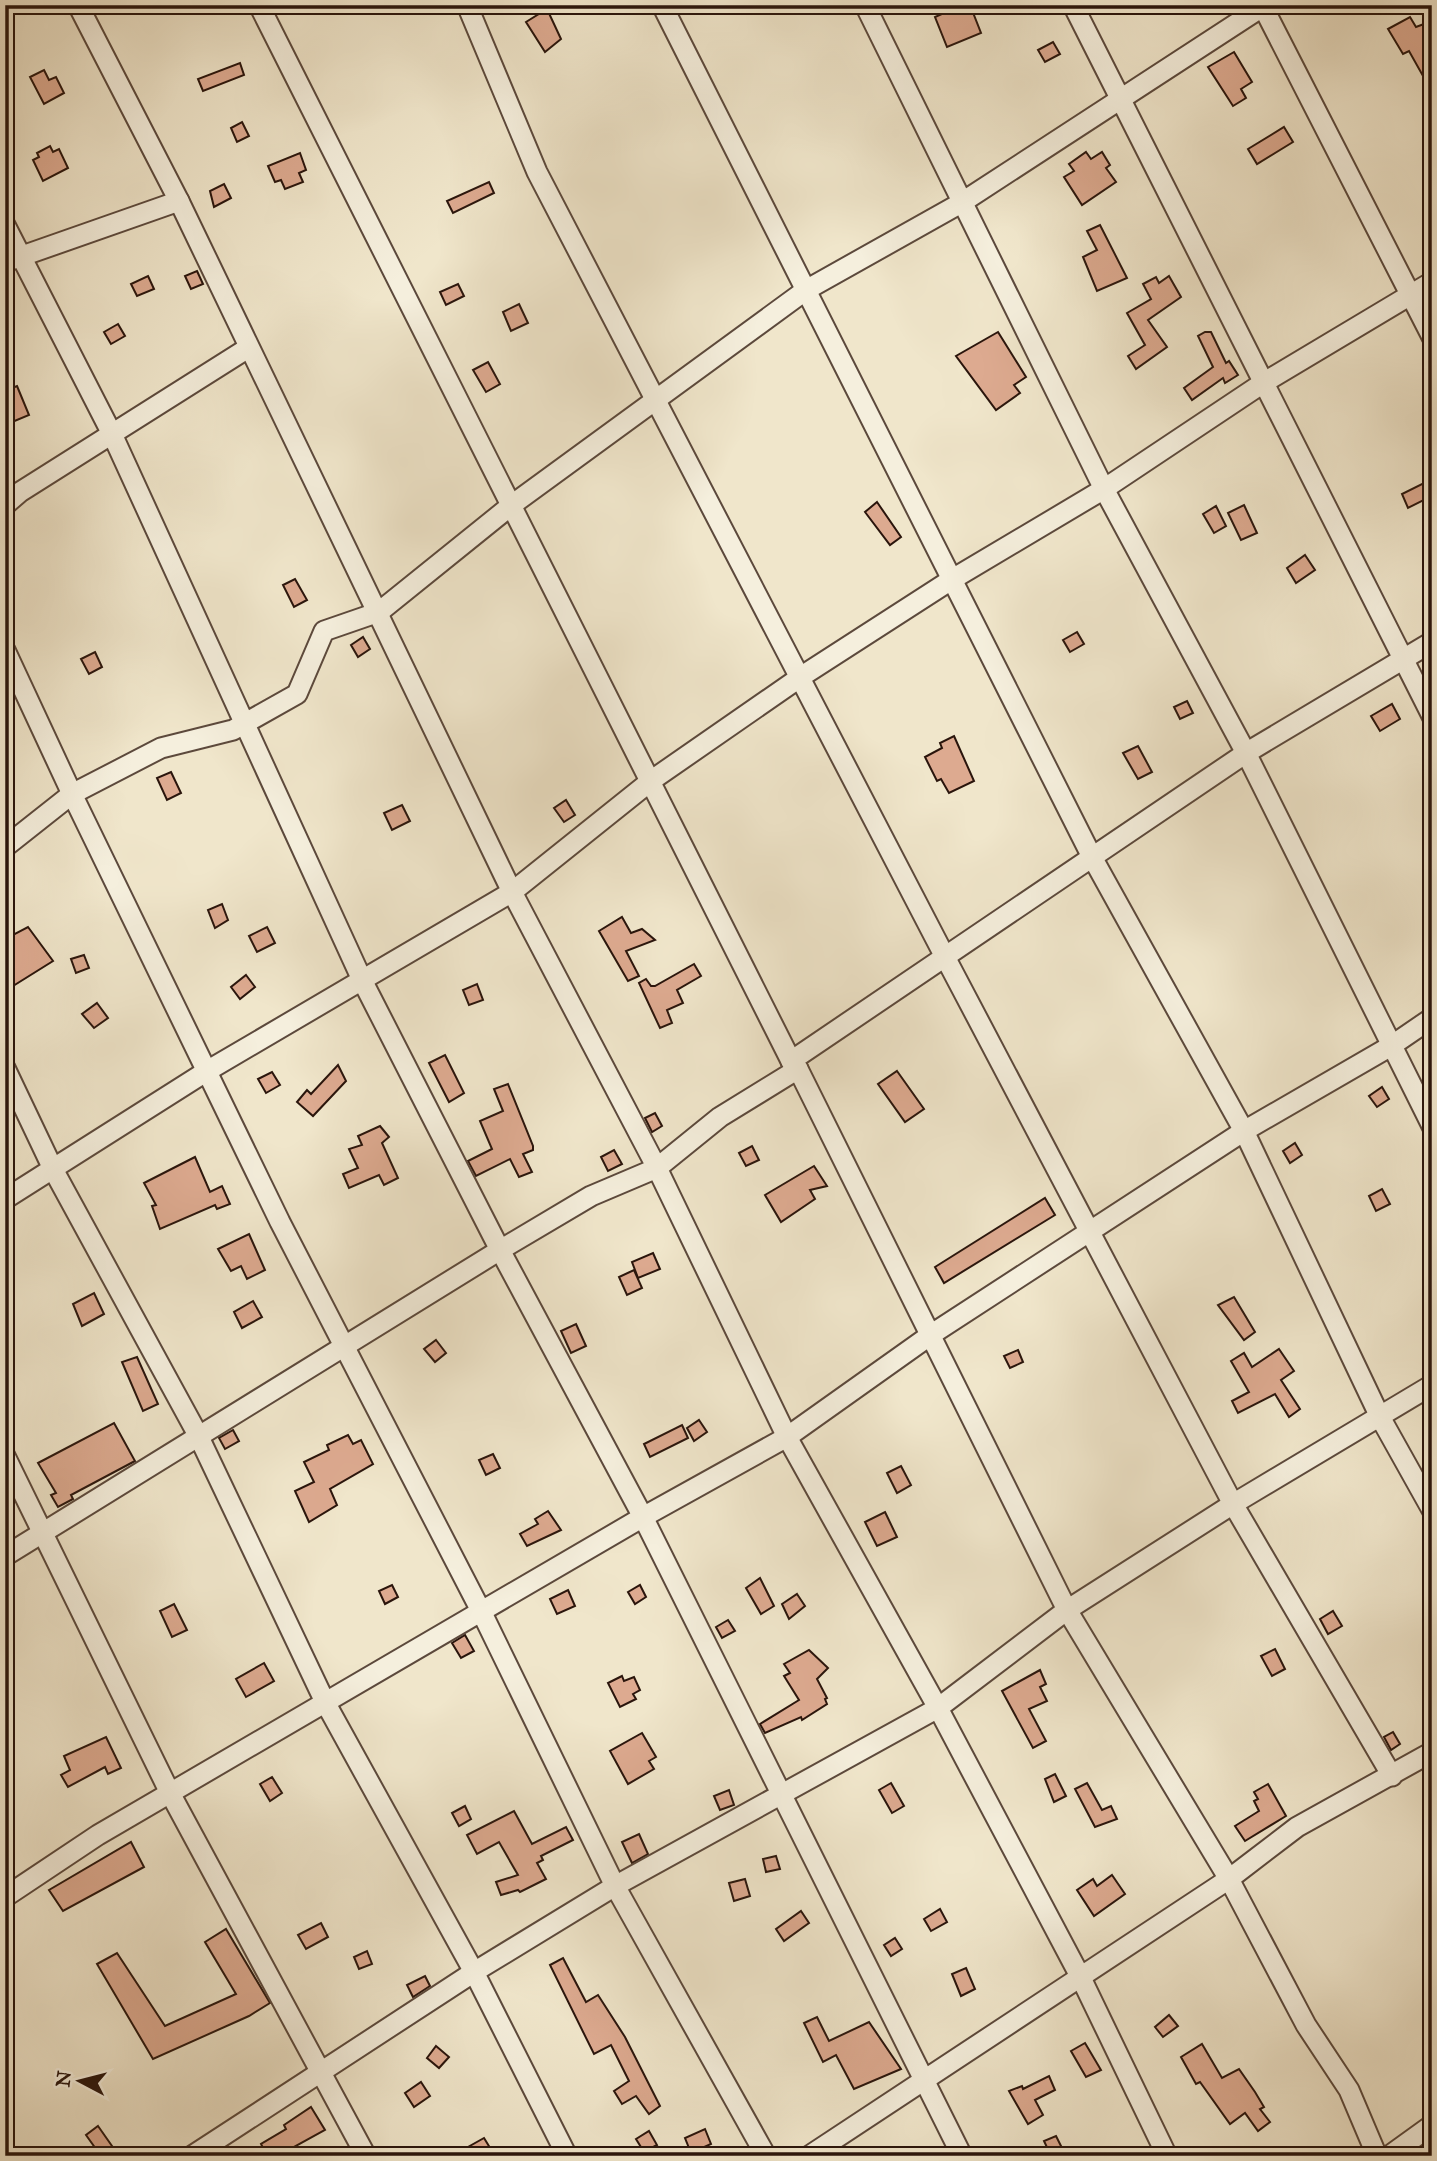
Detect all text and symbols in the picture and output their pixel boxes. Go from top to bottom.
north arrow [46,2046,116,2116]
text: N [51,2070,76,2088]

